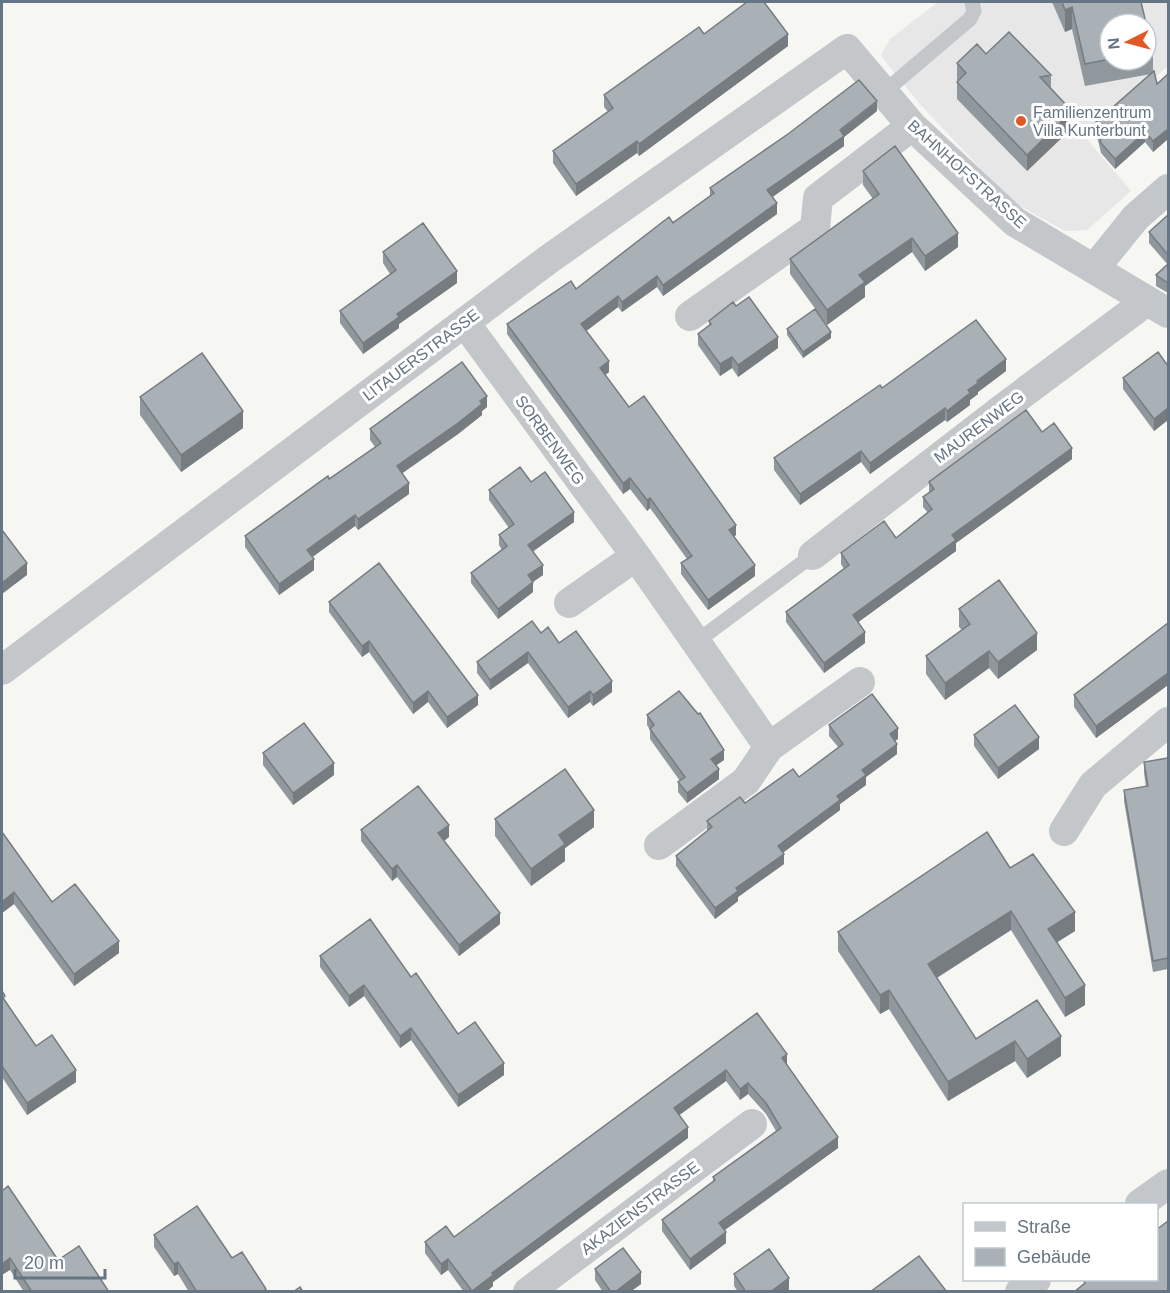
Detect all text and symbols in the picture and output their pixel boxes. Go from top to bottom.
north arrow [1098,12,1158,72]
text: N [1105,37,1123,50]
place label: Familienzentrum Villa Kunterbunt [1033,104,1151,139]
marker: Familienzentrum Villa Kunterbunt [1014,114,1028,128]
street label: BAHNHOFSTRASSE [904,117,1030,231]
street label: LITAUERSTRASSE [360,306,482,404]
street label: MAURENWEG [931,388,1027,466]
street label: SORBENWEG [512,392,588,488]
street label: AKAZIENSTRASSE [578,1158,702,1258]
legend [963,1203,1158,1281]
text: Straße [1017,1217,1071,1237]
scale bar [15,1242,105,1280]
text: Gebäude [1017,1247,1091,1267]
text: 20 m [24,1253,64,1273]

